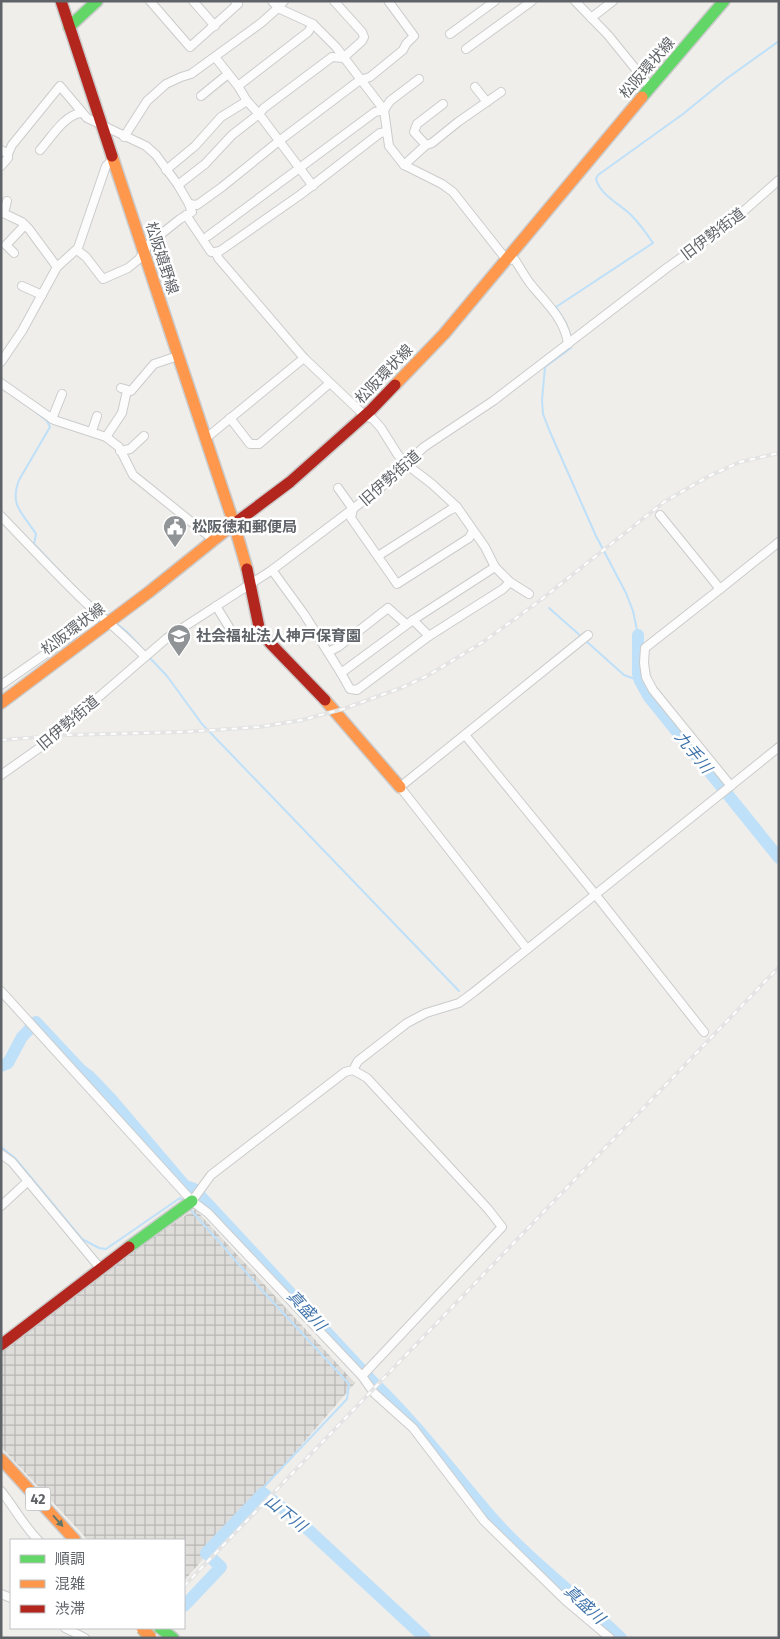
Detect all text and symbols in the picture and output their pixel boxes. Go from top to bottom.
street label: 松阪環状線 [616,34,678,102]
street label: 旧伊勢街道 [678,204,748,264]
street label: 松阪嬉野線 [142,220,182,296]
street label: 松阪環状線 [351,341,417,407]
street label: 旧伊勢街道 [356,447,424,509]
public building icon: 松阪徳和郵便局 [162,514,188,548]
place label: 松阪徳和郵便局 [192,518,297,536]
street label: 松阪環状線 [38,599,108,659]
school or university icon: 社会福祉法人神戸保育園 [166,623,192,657]
place label: 社会福祉法人神戸保育園 [196,627,361,645]
street label: 旧伊勢街道 [33,692,103,754]
water label: 九手川 [671,728,717,778]
water label: 真盛川 [283,1286,331,1336]
road number: 42 [26,1488,50,1510]
water label: 山下川 [261,1491,312,1537]
one-way arrow [52,1514,63,1527]
legend [10,1539,185,1629]
text: 順調 [55,1550,85,1568]
text: 混雑 [55,1575,85,1593]
water label: 真盛川 [561,1581,610,1629]
text: 渋滞 [55,1600,85,1618]

